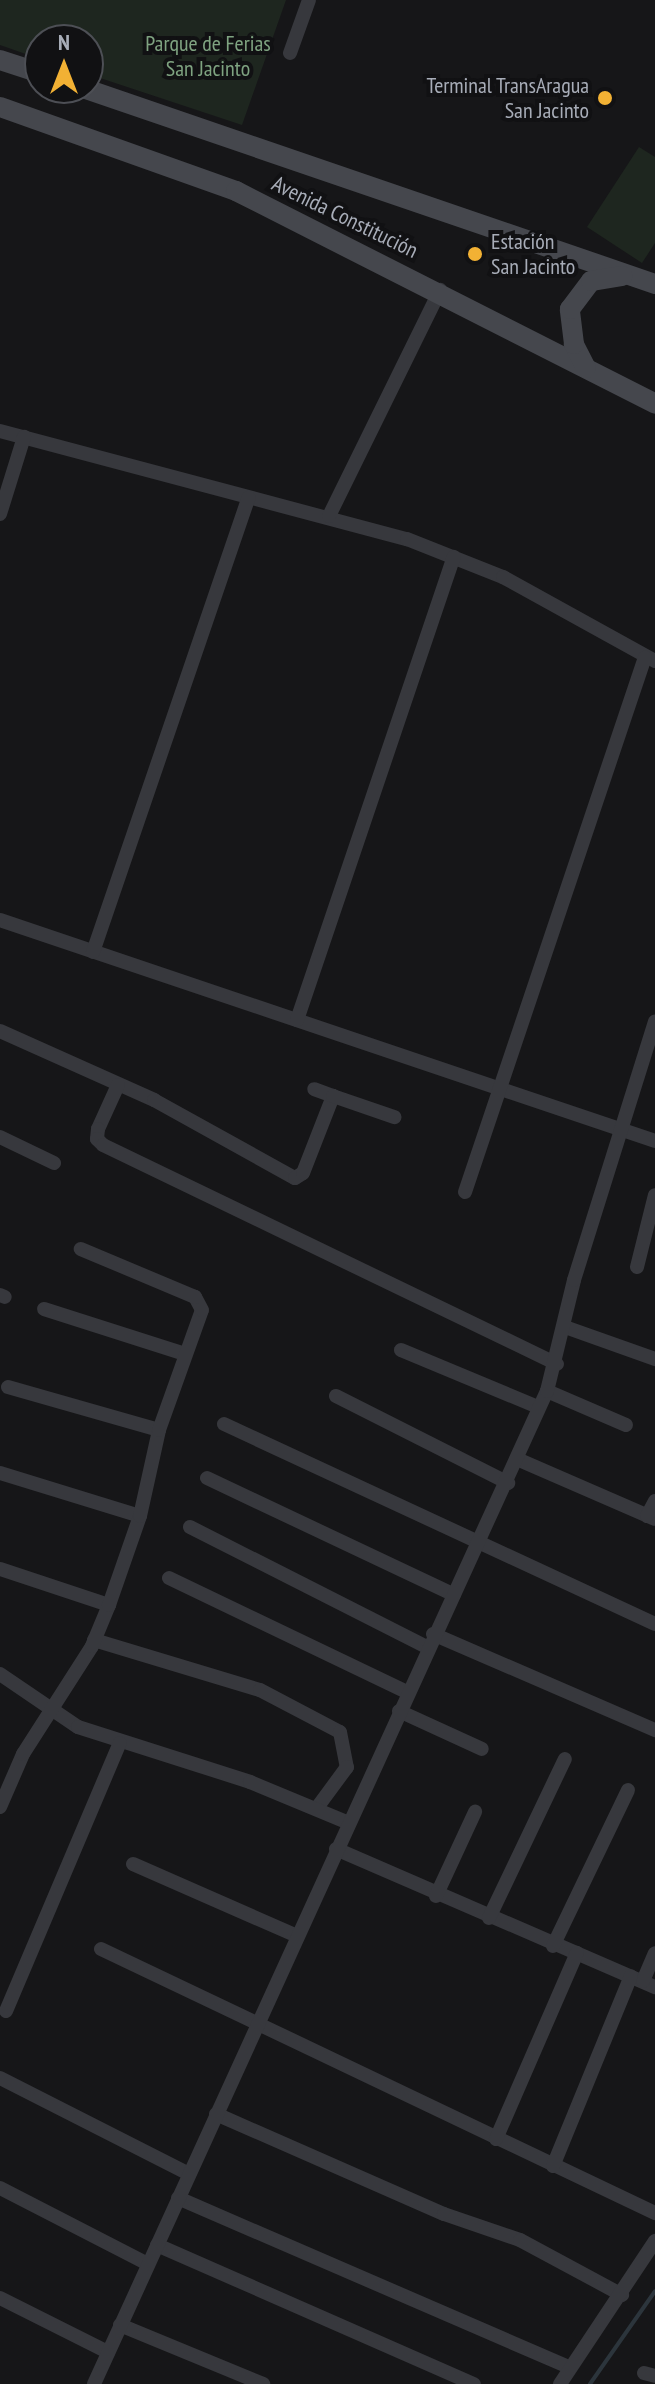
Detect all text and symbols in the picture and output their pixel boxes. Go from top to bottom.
north arrow [24,24,104,104]
text: N [58,28,70,56]
park label: Parque de Ferias San Jacinto [145,30,271,82]
place label: Terminal TransAragua San Jacinto [426,72,589,124]
marker: Terminal TransAragua San Jacinto [596,89,614,107]
street label: Avenida Constitución [268,170,422,264]
place label: Estación San Jacinto [491,228,575,280]
marker: Estación San Jacinto [466,245,484,263]

